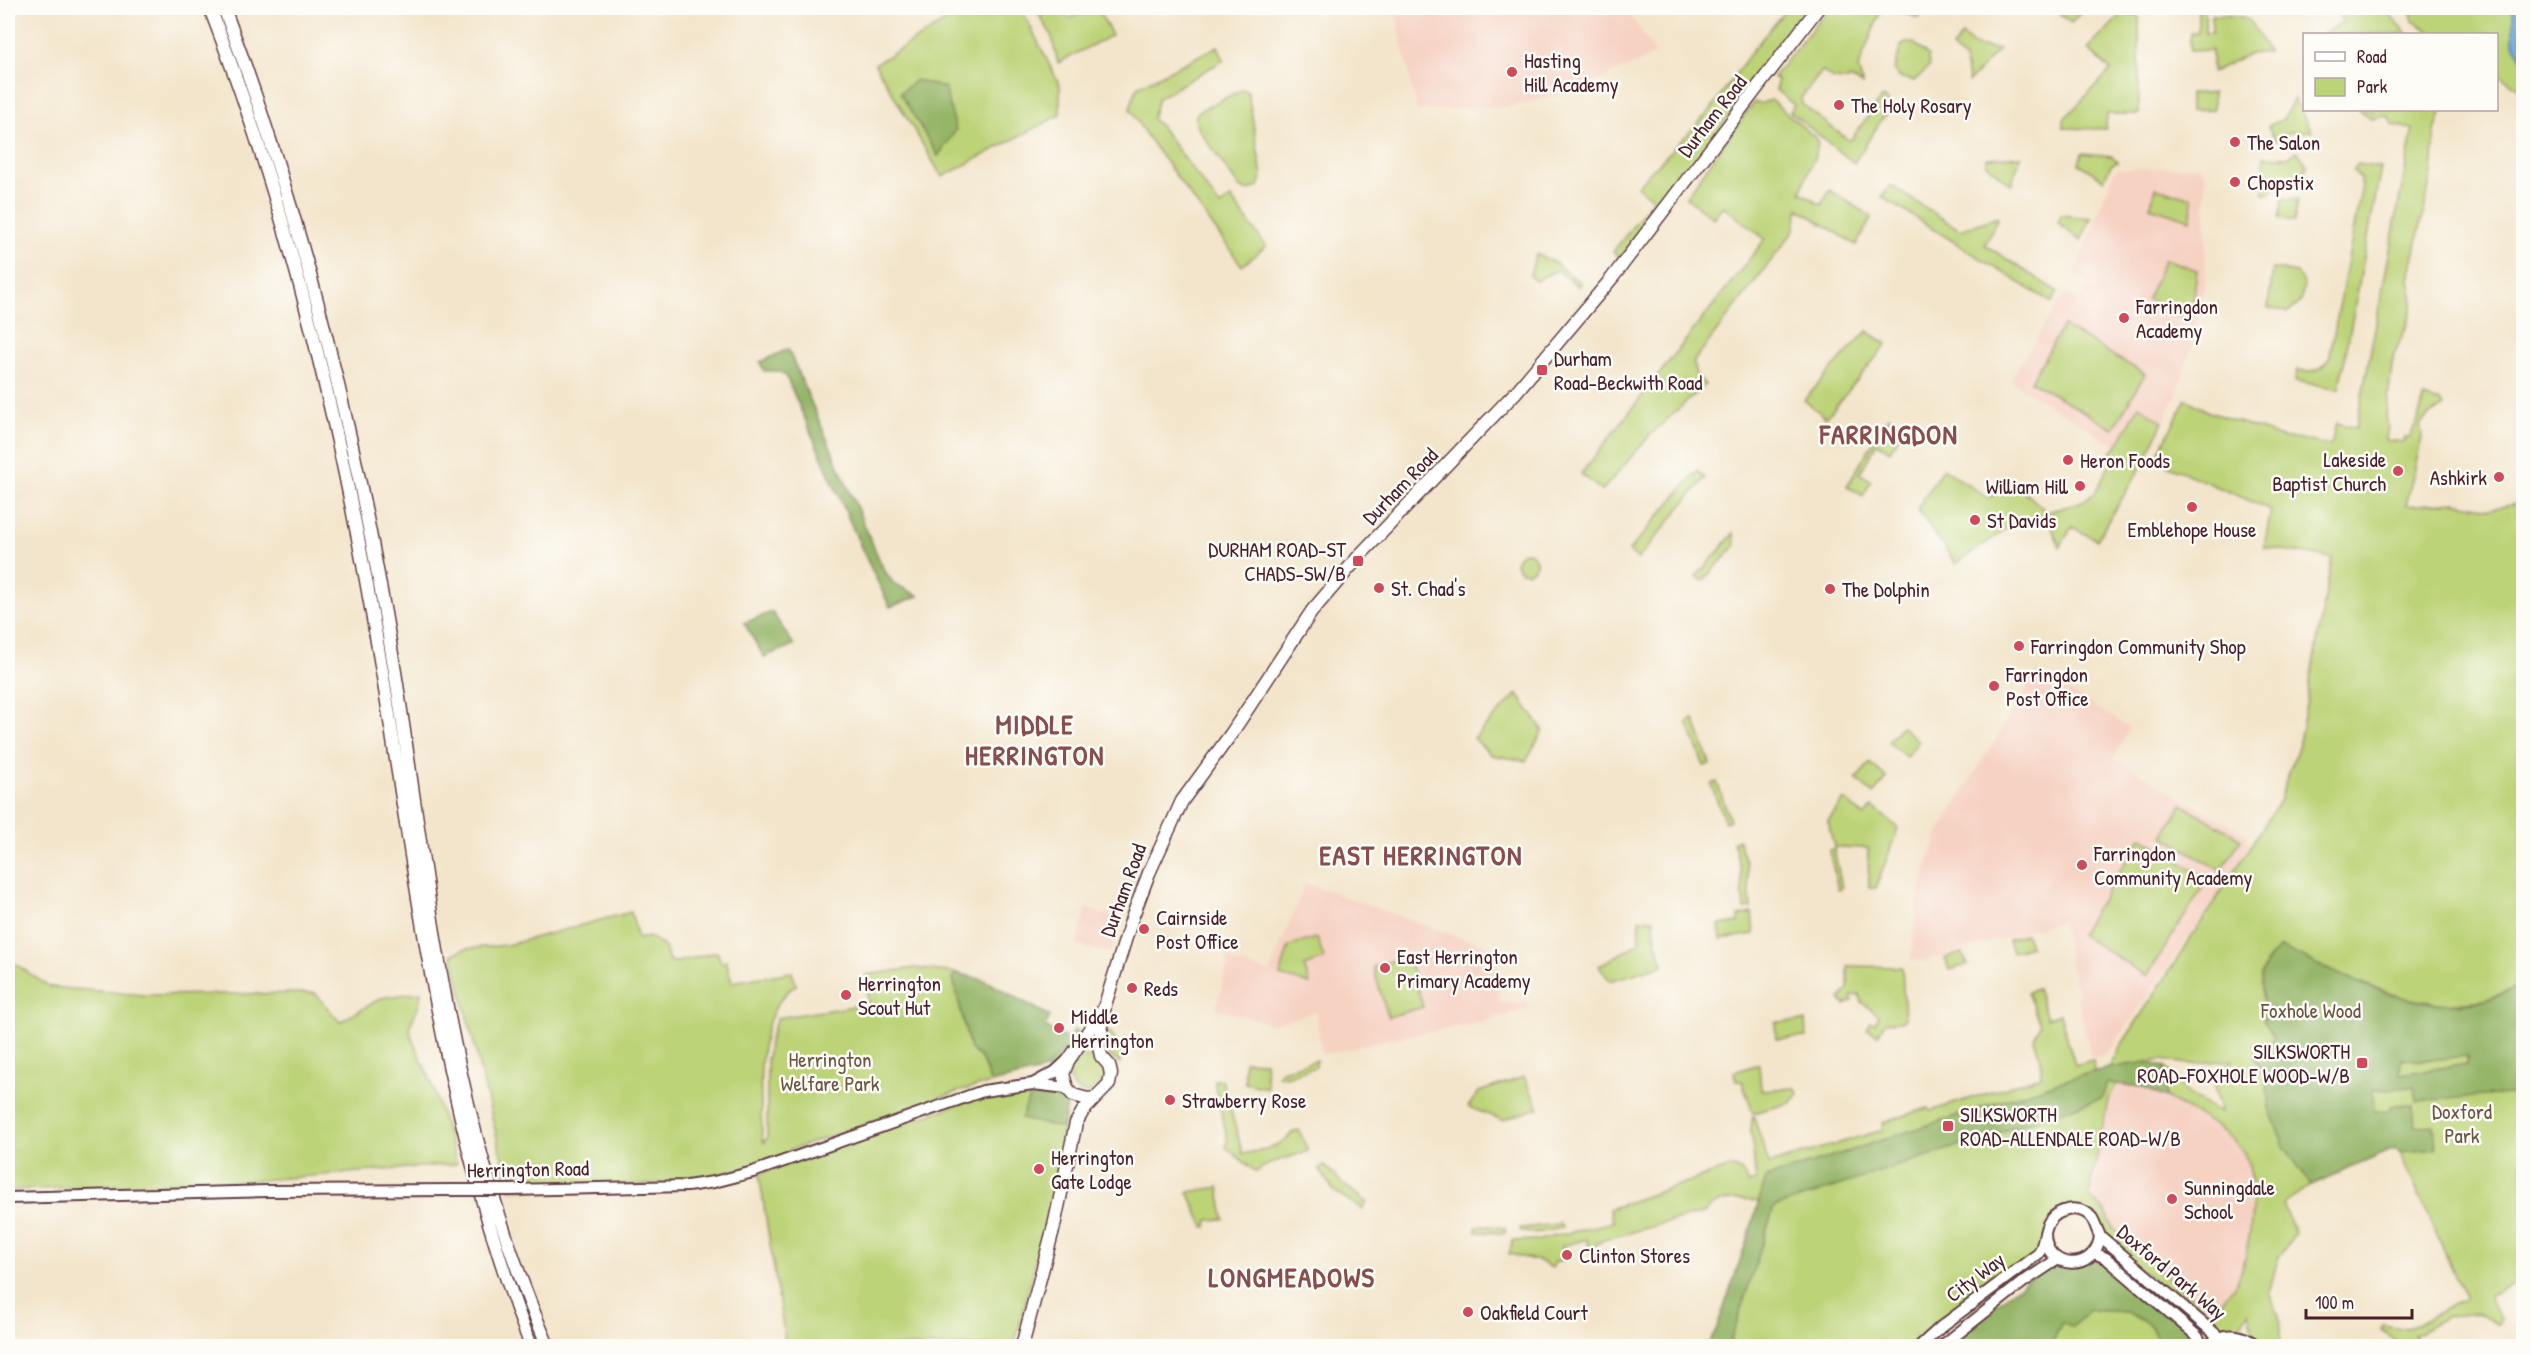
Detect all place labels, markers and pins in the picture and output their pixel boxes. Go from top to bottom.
place label: Hasting Hill Academy [1524,46,1619,99]
marker: Hasting Hill Academy [1505,65,1519,79]
place label: The Holy Rosary [1851,91,1972,120]
marker: The Holy Rosary [1832,98,1846,112]
place label: The Salon [2247,128,2320,157]
marker: The Salon [2228,135,2242,149]
place label: Chopstix [2247,168,2314,197]
marker: Chopstix [2228,175,2242,189]
place label: Farringdon Academy [2135,292,2218,345]
marker: Farringdon Academy [2117,311,2131,325]
place label: Durham Road-Beckwith Road [1554,344,1703,397]
marker: Durham Road-Beckwith Road [1535,363,1549,377]
place label: Lakeside Baptist Church [2272,445,2386,498]
place label: Heron Foods [2080,446,2170,475]
marker: Heron Foods [2061,453,2075,467]
place label: Ashkirk [2430,463,2487,492]
marker: Lakeside Baptist Church [2391,464,2405,478]
marker: Ashkirk [2492,470,2506,484]
place label: William Hill [1986,472,2069,501]
marker: William Hill [2073,479,2087,493]
marker: Emblehope House [2185,500,2199,514]
place label: St Davids [1987,506,2056,535]
marker: St Davids [1968,513,1982,527]
place label: Emblehope House [2128,515,2256,544]
place label: DURHAM ROAD-ST CHADS-SW/B [1208,535,1347,588]
marker: DURHAM ROAD-ST CHADS-SW/B [1351,554,1365,568]
place label: St. Chad's [1391,574,1465,603]
place label: The Dolphin [1842,575,1930,604]
marker: St. Chad's [1372,581,1386,595]
marker: The Dolphin [1823,582,1837,596]
place label: Farringdon Community Shop [2030,632,2246,661]
marker: Farringdon Community Shop [2012,639,2026,653]
place label: Farringdon Post Office [2005,660,2089,713]
marker: Farringdon Post Office [1987,679,2001,693]
place label: Farringdon Community Academy [2093,839,2253,892]
marker: Farringdon Community Academy [2075,858,2089,872]
place label: Cairnside Post Office [1156,903,1239,956]
marker: Cairnside Post Office [1137,922,1151,936]
place label: East Herrington Primary Academy [1397,942,1531,995]
marker: East Herrington Primary Academy [1378,961,1392,975]
place label: Herrington Scout Hut [858,969,941,1022]
place label: Reds [1144,974,1178,1003]
marker: Reds [1125,981,1139,995]
marker: Herrington Scout Hut [839,988,853,1002]
place label: Middle Herrington [1071,1002,1154,1055]
marker: Middle Herrington [1052,1021,1066,1035]
place label: SILKSWORTH ROAD-FOXHOLE WOOD-W/B [2137,1037,2350,1090]
marker: SILKSWORTH ROAD-FOXHOLE WOOD-W/B [2355,1056,2369,1070]
place label: Strawberry Rose [1182,1086,1306,1115]
marker: Strawberry Rose [1163,1093,1177,1107]
place label: SILKSWORTH ROAD-ALLENDALE ROAD-W/B [1960,1100,2181,1153]
marker: SILKSWORTH ROAD-ALLENDALE ROAD-W/B [1941,1119,1955,1133]
place label: Herrington Gate Lodge [1051,1143,1134,1196]
marker: Herrington Gate Lodge [1032,1162,1046,1176]
place label: Sunningdale School [2184,1173,2275,1226]
marker: Sunningdale School [2165,1192,2179,1206]
place label: Clinton Stores [1579,1241,1690,1270]
marker: Clinton Stores [1560,1248,1574,1262]
place label: Oakfield Court [1480,1298,1588,1327]
marker: Oakfield Court [1461,1305,1475,1319]

